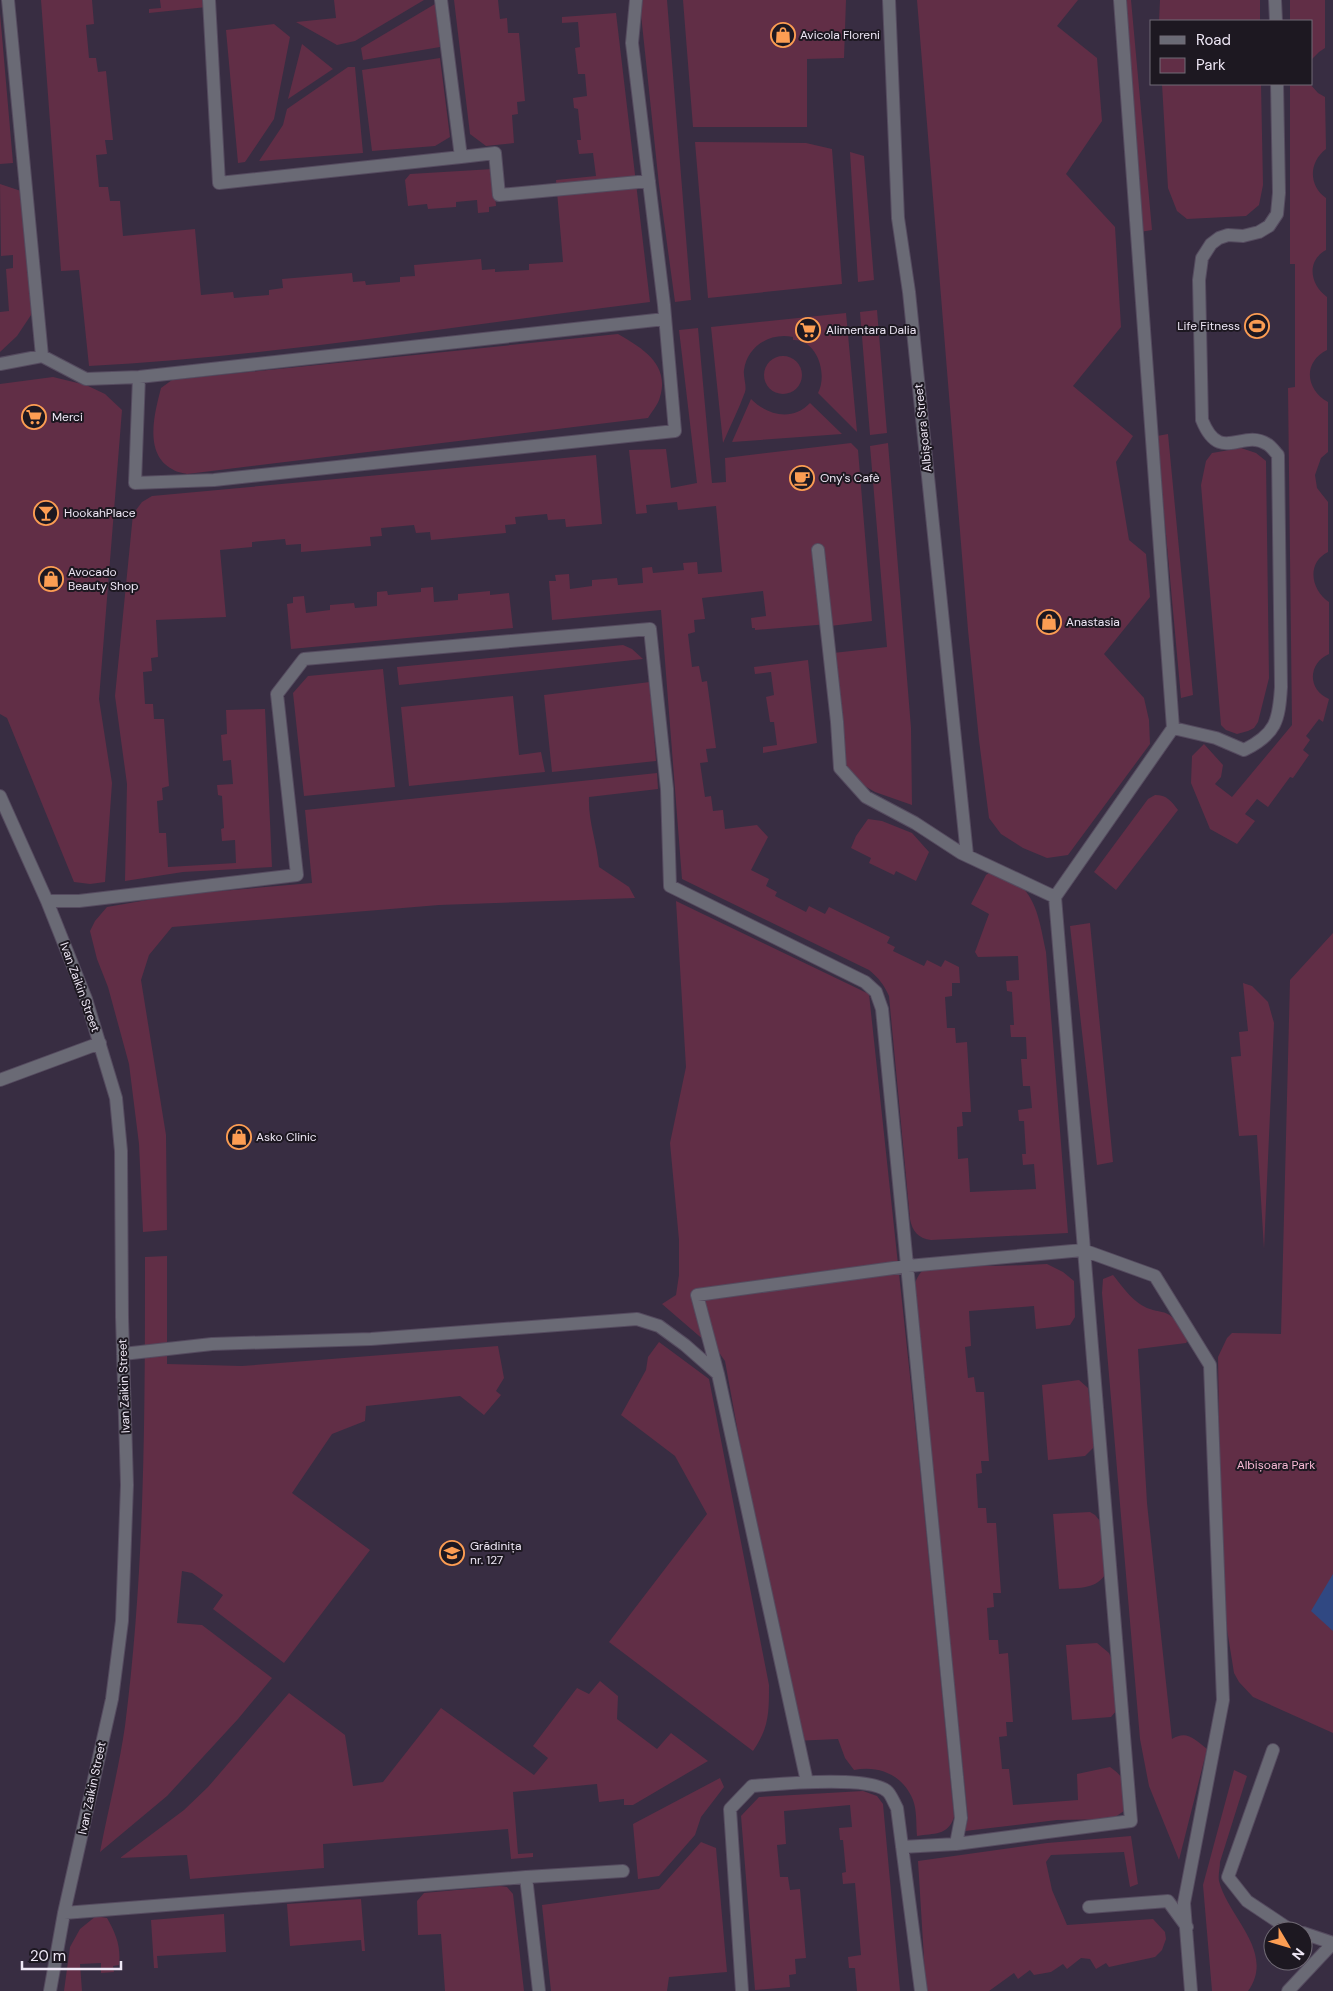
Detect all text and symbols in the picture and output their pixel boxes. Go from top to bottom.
legend [1150,20,1313,85]
shop icon: Avicola Floreni [770,22,796,48]
place label: Avicola Floreni [800,27,880,43]
text: Road [1196,30,1231,50]
text: Park [1196,55,1226,75]
sports icon: Life Fitness [1244,313,1270,339]
supermarket icon: Alimentara Dalia [795,317,821,343]
place label: Life Fitness [1177,318,1240,334]
place label: Alimentara Dalia [826,322,916,338]
street label: Albișoara Street [910,383,936,473]
supermarket icon: Merci [21,404,47,430]
place label: Merci [52,409,83,425]
cafe icon: Ony's Cafè [789,465,815,491]
place label: Ony's Cafè [820,470,880,486]
bar icon: HookahPlace [33,500,59,526]
place label: HookahPlace [64,505,136,521]
place label: Avocado Beauty Shop [68,564,139,594]
shop icon: Avocado Beauty Shop [38,566,64,592]
shop icon: Anastasia [1036,609,1062,635]
place label: Anastasia [1066,614,1120,630]
street label: Ivan Zaikin Street [56,940,104,1034]
shop icon: Asko Clinic [226,1124,252,1150]
place label: Asko Clinic [256,1129,317,1145]
street label: Ivan Zaikin Street [114,1338,134,1433]
park label: Albișoara Park [1237,1457,1315,1473]
place label: Grădinița nr. 127 [470,1538,521,1568]
school or university icon: Grădinița nr. 127 [439,1540,465,1566]
street label: Ivan Zaikin Street [74,1740,110,1836]
north arrow [1263,1921,1313,1971]
scale bar [22,1938,121,1970]
text: N [1288,1944,1308,1964]
text: 20 m [30,1946,66,1966]

